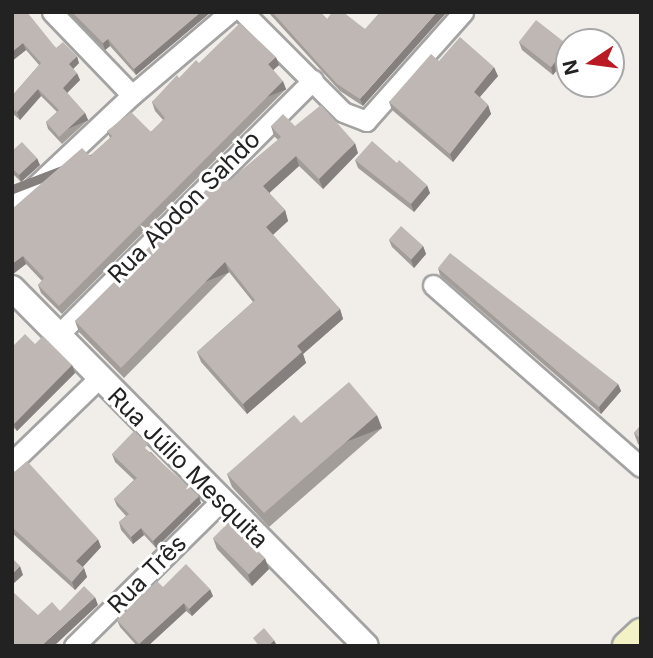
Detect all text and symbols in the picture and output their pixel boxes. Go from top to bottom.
north arrow [555,28,625,98]
text: N [558,58,584,77]
street label: Rua Abdon Sahdo [102,125,266,289]
street label: Rua Júlio Mesquita [102,382,274,554]
street label: Rua Três [102,529,192,619]

